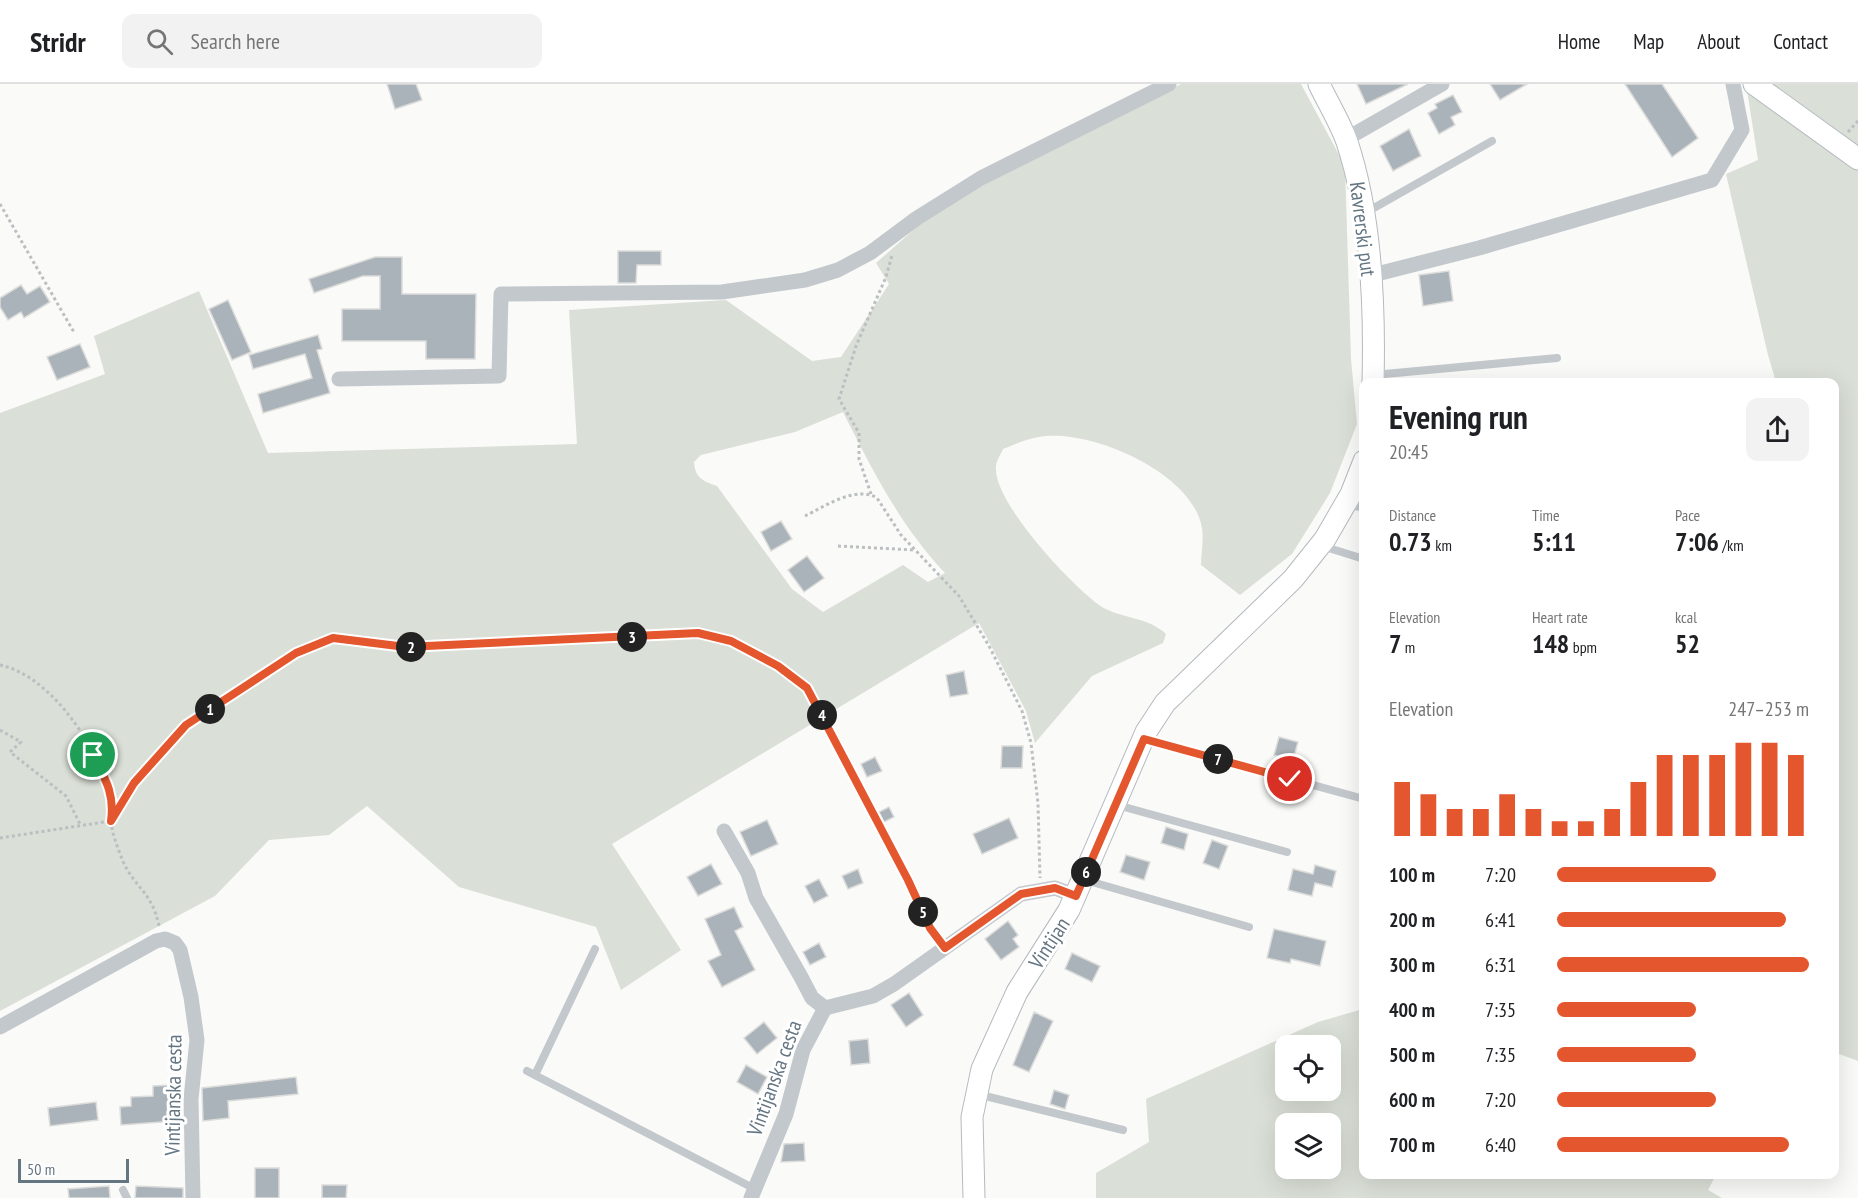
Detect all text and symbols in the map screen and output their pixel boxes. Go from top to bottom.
search box [122,14,542,68]
text: Stridr [30,23,86,60]
icon: search [143,25,176,58]
text: Search here [191,27,280,55]
text: Home [1558,28,1600,55]
text: Map [1633,28,1664,55]
text: About [1697,28,1740,55]
text: Contact [1773,28,1828,55]
street label: Kavrerski put [1344,180,1382,278]
text: Evening run [1389,395,1528,438]
button: share [1746,398,1809,461]
text: 20:45 [1389,439,1429,465]
text: Distance [1389,505,1436,525]
text: Time [1532,505,1560,525]
text: Pace [1675,505,1700,525]
text: 0.73 [1389,525,1432,558]
text: 5:11 [1532,525,1576,558]
text: 7:06 [1675,525,1719,558]
text: km [1432,535,1452,555]
text: /km [1719,535,1744,555]
text: Elevation [1389,607,1440,627]
text: Heart rate [1532,607,1588,627]
text: kcal [1675,607,1697,627]
pin: 3 [617,622,647,652]
text: 3 [628,627,636,647]
text: 7 [1389,627,1401,660]
text: 148 [1532,627,1569,660]
text: 52 [1675,627,1700,660]
pin: 2 [396,632,426,662]
text: 2 [407,637,415,657]
text: m [1401,637,1415,657]
text: bpm [1569,637,1597,657]
pin: 1 [195,694,225,724]
text: Elevation [1389,696,1453,722]
text: 247–253 m [1728,696,1809,722]
text: 1 [206,699,214,719]
pin: 4 [807,700,837,730]
text: 4 [818,705,826,725]
pin [67,729,118,780]
icon: arrive [76,738,109,771]
pin: 7 [1203,744,1233,774]
text: 7 [1214,749,1222,769]
pin [1264,753,1315,804]
icon: check [1273,762,1306,795]
pin: 6 [1071,857,1101,887]
text: 6 [1082,862,1090,882]
text: 100 m [1389,862,1435,888]
text: 7:20 [1485,862,1516,888]
pin: 5 [908,897,938,927]
text: 5 [919,902,927,922]
text: 200 m [1389,907,1435,933]
text: 6:41 [1485,907,1516,933]
street label: Vintijan [1022,912,1076,975]
text: 300 m [1389,952,1435,978]
text: 6:31 [1485,952,1516,978]
text: 400 m [1389,997,1435,1023]
text: 7:35 [1485,997,1516,1023]
street label: Vintijanska cesta [740,1016,807,1140]
street label: Vintijanska cesta [158,1034,188,1157]
map controls [1275,1035,1341,1179]
button: locate [1275,1035,1341,1101]
text: 500 m [1389,1042,1435,1068]
text: 7:35 [1485,1042,1516,1068]
text: 600 m [1389,1087,1435,1113]
text: 7:20 [1485,1087,1516,1113]
button: layers [1275,1113,1341,1179]
text: 700 m [1389,1132,1435,1158]
text: 6:40 [1485,1132,1516,1158]
scale bar [18,1156,129,1184]
text: 50 m [27,1159,55,1179]

